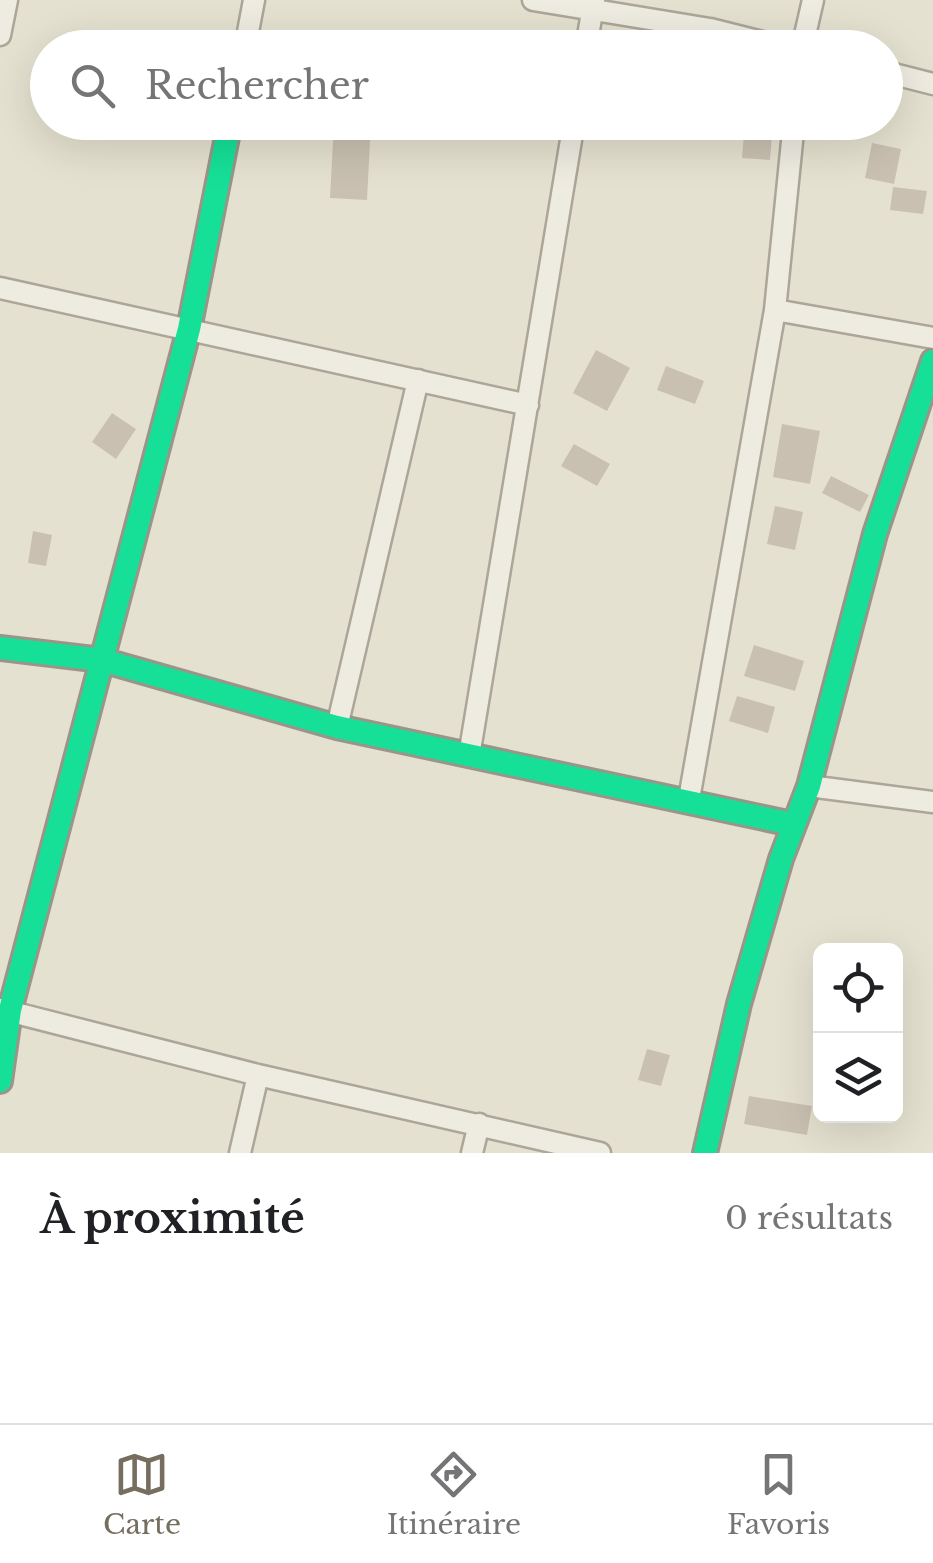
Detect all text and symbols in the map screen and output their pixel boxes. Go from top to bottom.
search box [30,30,903,140]
icon: search [65,58,120,113]
text: Rechercher [145,62,369,109]
map controls [813,943,903,1123]
button: locate [813,943,903,1033]
button: layers [813,1033,903,1123]
text: À proximité [40,1192,305,1244]
text: 0 résultats [725,1198,893,1238]
tab: Carte [103,1447,181,1542]
tab: Itinéraire [387,1447,521,1542]
tab: Favoris [727,1447,830,1542]

